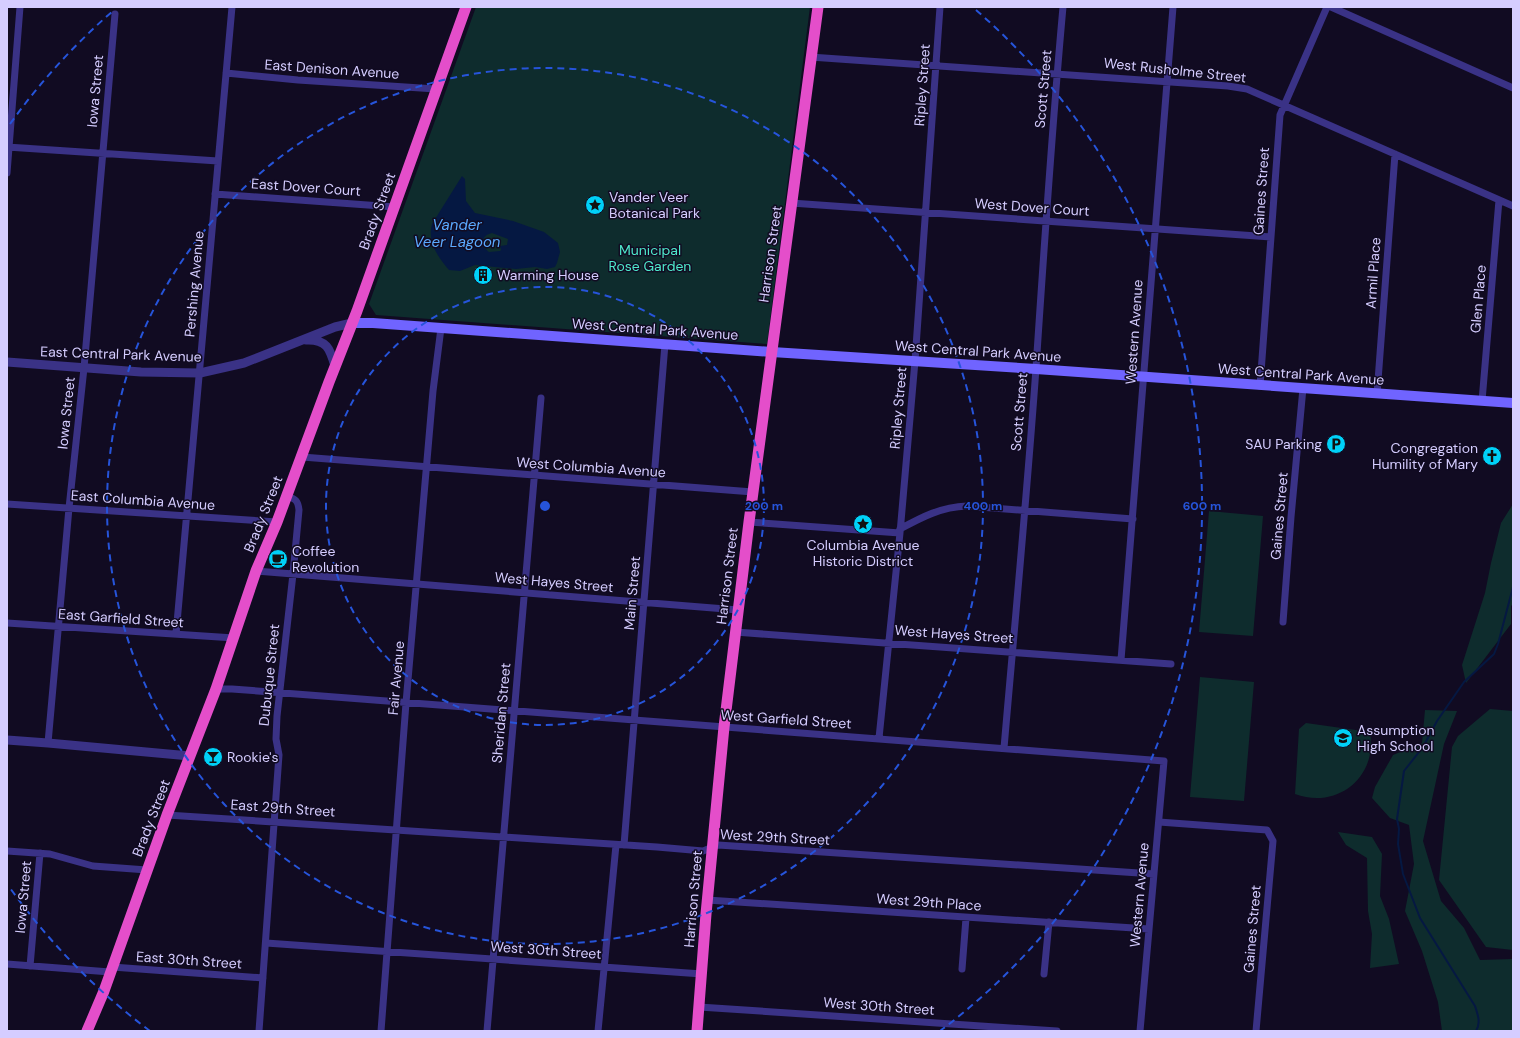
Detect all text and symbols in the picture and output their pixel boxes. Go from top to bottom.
street label: Ripley Street [910,43,934,127]
street label: Scott Street [1031,49,1055,129]
street label: Iowa Street [83,54,107,128]
street label: West Rusholme Street [1103,54,1247,86]
street label: East Denison Avenue [264,55,400,83]
street label: Gaines Street [1249,146,1273,236]
street label: Brady Street [355,170,399,252]
street label: East Dover Court [251,174,361,200]
place label: Vander Veer Botanical Park [609,188,700,222]
place icon: Vander Veer Botanical Park [584,194,606,216]
street label: West Dover Court [974,194,1090,220]
street label: Harrison Street [754,204,786,304]
water label: Vander Veer Lagoon [414,215,501,252]
street label: Pershing Avenue [180,230,208,338]
street label: Armil Place [1362,236,1384,310]
park label: Municipal Rose Garden [609,241,691,275]
building icon: Warming House [472,264,494,286]
street label: Glen Place [1466,264,1490,334]
place label: Warming House [497,266,599,284]
street label: Western Avenue [1121,279,1147,385]
street label: West Central Park Avenue [571,314,739,344]
street label: West Central Park Avenue [894,336,1062,366]
street label: East Central Park Avenue [40,342,202,366]
street label: West Central Park Avenue [1217,359,1385,389]
street label: Ripley Street [885,366,911,450]
street label: Scott Street [1007,372,1031,452]
street label: Iowa Street [53,376,79,450]
parking icon: SAU Parking [1325,433,1347,455]
place label: SAU Parking [1245,435,1322,453]
place label: Congregation Humility of Mary [1372,439,1478,473]
church icon: Congregation Humility of Mary [1481,445,1503,467]
street label: West Columbia Avenue [516,453,666,481]
street label: Gaines Street [1266,471,1292,561]
street label: Brady Street [239,473,287,555]
street label: East Columbia Avenue [70,486,216,514]
text: 200 m [745,498,783,514]
text: 400 m [964,498,1002,514]
text: 600 m [1183,498,1221,514]
centre of rings [538,499,552,513]
place icon: Columbia Avenue Historic District [852,513,874,535]
street label: Harrison Street [712,526,742,626]
place label: Columbia Avenue Historic District [807,536,920,570]
place label: Coffee Revolution [292,542,359,576]
cafe icon: Coffee Revolution [267,548,289,570]
street label: Main Street [620,555,644,631]
street label: West Hayes Street [494,568,614,596]
street label: East Garfield Street [58,605,184,631]
street label: West Hayes Street [894,621,1014,647]
street label: Dubuque Street [255,623,283,727]
street label: Fair Avenue [384,640,408,716]
street label: Sheridan Street [488,662,514,764]
street label: West Garfield Street [720,705,852,733]
place label: Assumption High School [1357,721,1435,755]
school or university icon: Assumption High School [1332,727,1354,749]
bar icon: Rookie's [202,746,224,768]
place label: Rookie's [227,748,279,766]
street label: Brady Street [128,777,174,859]
street label: East 29th Street [230,795,336,821]
street label: West 29th Street [719,825,831,849]
street label: Western Avenue [1125,842,1153,948]
street label: Harrison Street [680,850,706,948]
street label: Iowa Street [11,860,35,934]
street label: Gaines Street [1239,884,1265,974]
street label: West 29th Place [876,889,982,915]
street label: West 30th Street [490,937,602,963]
street label: East 30th Street [135,947,243,973]
street label: West 30th Street [823,993,935,1019]

